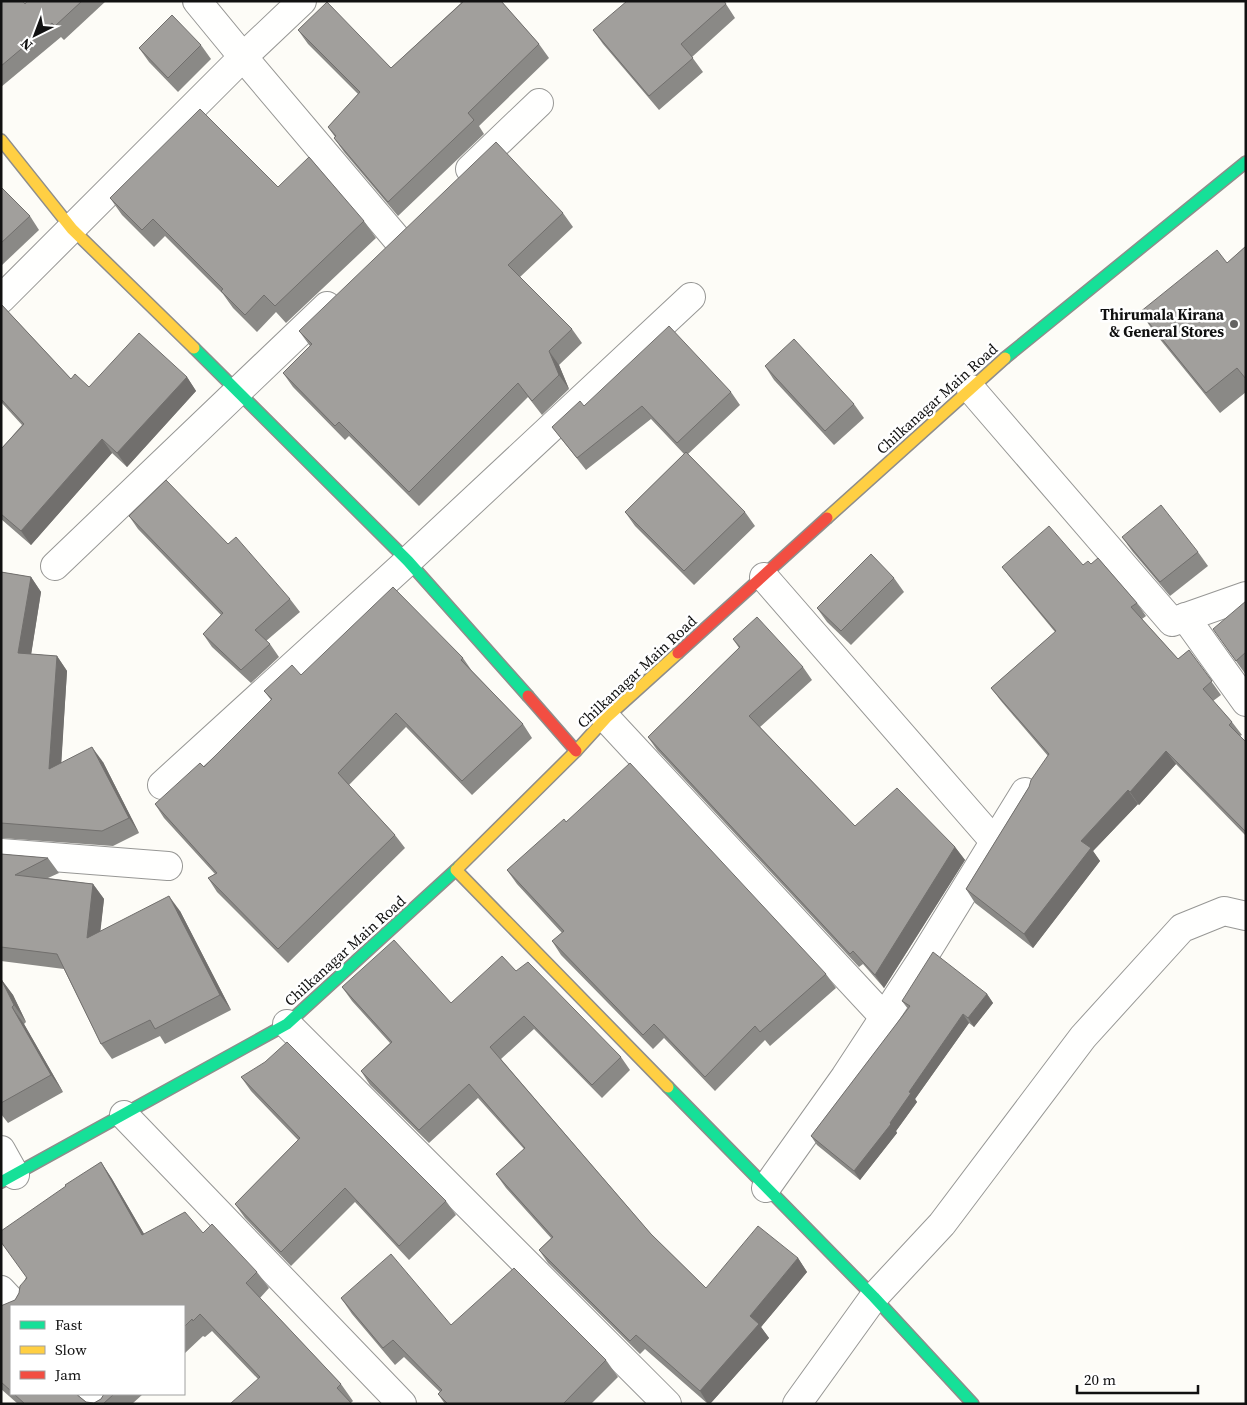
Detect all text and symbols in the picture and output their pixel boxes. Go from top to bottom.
north arrow [10,10,60,60]
text: N [16,34,37,56]
place label: Thirumala Kirana & General Stores [1100,304,1225,342]
marker: Thirumala Kirana & General Stores [1228,318,1240,330]
street label: Chilkanagar Main Road [871,338,1002,459]
street label: Chilkanagar Main Road [572,610,701,733]
street label: Chilkanagar Main Road [279,890,410,1011]
legend [10,1305,185,1395]
text: Fast [55,1314,82,1335]
text: Slow [55,1339,87,1360]
scale bar [1077,1362,1198,1394]
text: Jam [54,1364,82,1385]
text: 20 m [1084,1369,1116,1390]

